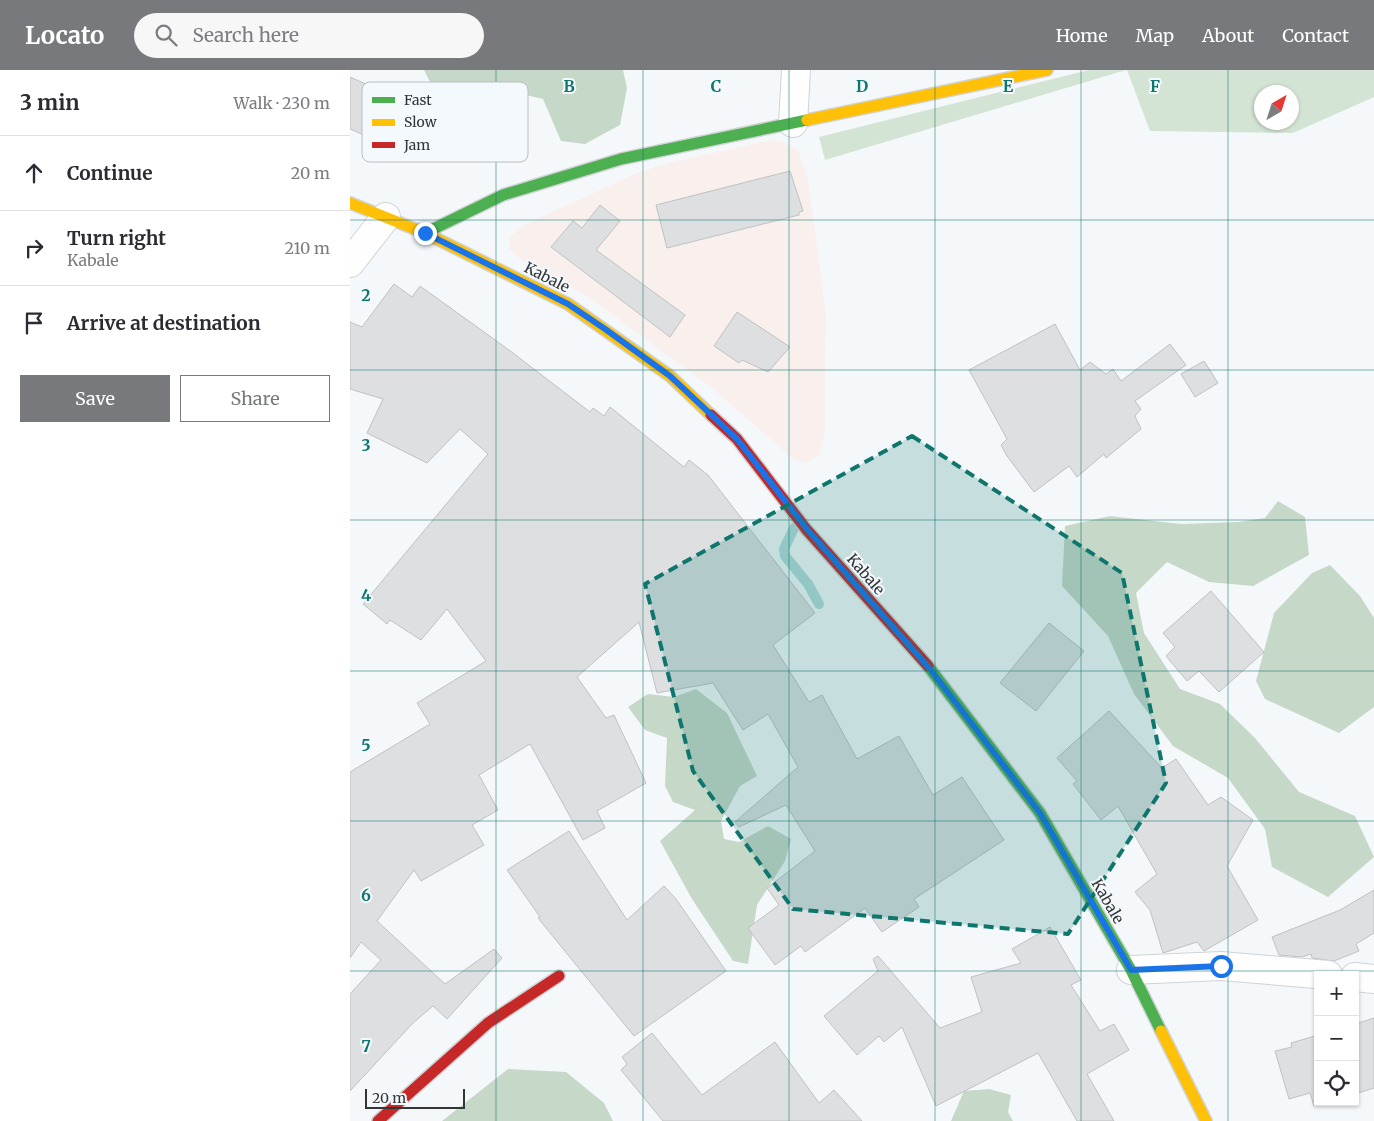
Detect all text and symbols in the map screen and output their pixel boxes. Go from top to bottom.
search box [134,13,484,58]
text: Locato [25,20,104,51]
icon: search [152,21,180,49]
text: Search here [192,23,299,47]
text: Home [1056,24,1108,47]
text: Map [1136,24,1174,47]
text: About [1202,24,1254,47]
text: Contact [1282,24,1349,47]
text: B [563,76,575,96]
text: C [711,76,721,96]
text: D [856,76,868,96]
text: E [1003,76,1014,96]
text: F [1150,76,1160,96]
legend [362,82,528,162]
north arrow [1254,85,1299,130]
text: 3 min [20,89,79,116]
text: Fast [404,91,432,109]
text: Walk · 230 m [234,93,330,113]
text: Slow [404,113,437,131]
text: Jam [403,136,430,154]
icon: ahead [20,159,48,187]
text: Continue [67,161,153,185]
text: 20 m [291,163,330,183]
route end [414,222,437,245]
text: Turn right [67,226,166,250]
icon: right [20,234,48,262]
text: 210 m [285,238,330,258]
text: Kabale [67,250,119,270]
street label: Kabale [521,258,573,297]
text: 2 [361,285,371,305]
icon: arrive [20,309,48,337]
text: Arrive at destination [67,311,261,335]
button: Save [20,375,170,422]
button: Share [180,375,330,422]
text: 3 [361,435,371,455]
street label: Kabale [843,549,889,599]
text: 4 [361,585,371,605]
text: 5 [361,735,371,755]
street label: Kabale [1088,875,1128,927]
text: 6 [361,885,371,905]
route start [1210,955,1233,978]
map controls [1314,971,1359,1106]
button: + [1314,971,1359,1016]
button: − [1314,1016,1359,1061]
text: 7 [361,1036,371,1056]
button: locate [1314,1061,1359,1106]
scale bar [365,1086,465,1109]
text: 20 m [372,1089,406,1107]

